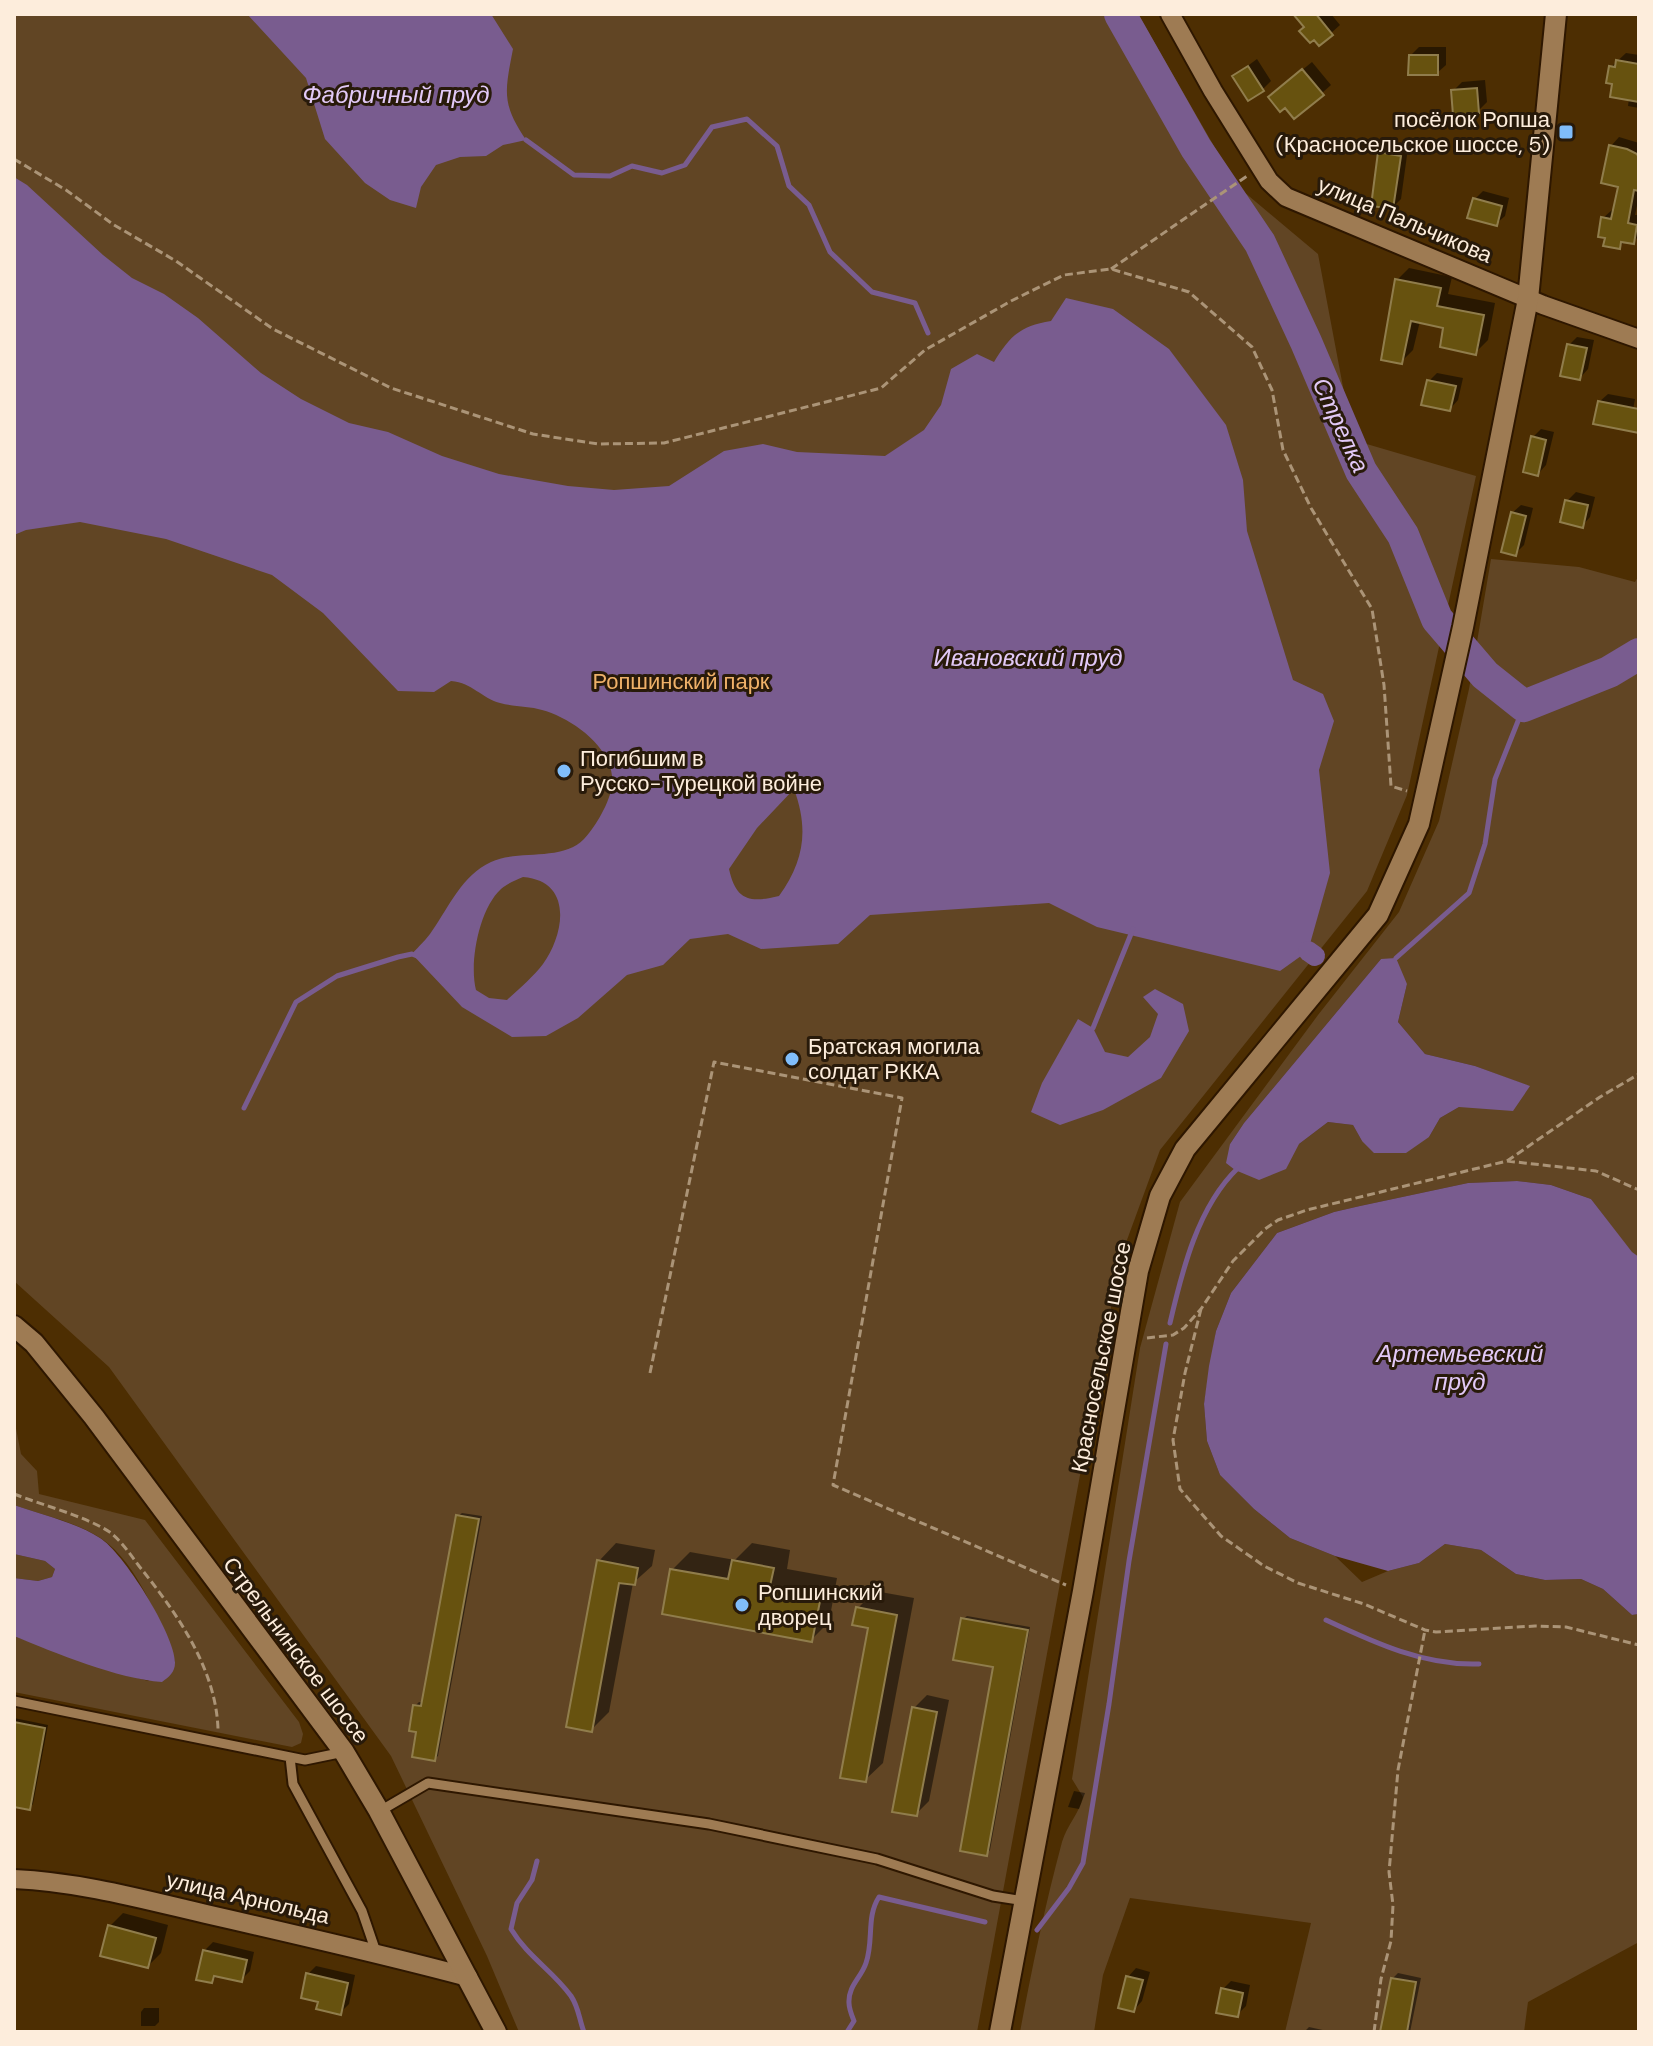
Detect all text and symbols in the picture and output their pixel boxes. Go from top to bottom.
water label: Фабричный пруд [302,79,490,110]
place label: посёлок Ропша (Красносельское шоссе, 5) [1276,105,1551,159]
marker: посёлок Ропша (Красносельское шоссе, 5) [1557,123,1575,141]
street label: улица Пальчикова [1313,170,1497,270]
water label: Стрелка [1306,373,1376,477]
water label: Ивановский пруд [934,642,1122,673]
park label: Ропшинский парк [592,667,770,696]
place label: Погибшим в Русско-Турецкой войне [580,744,822,798]
marker: Погибшим в Русско-Турецкой войне [555,762,573,780]
place label: Братская могила солдат РККА [808,1032,981,1086]
marker: Братская могила солдат РККА [783,1050,801,1068]
street label: Красносельское шоссе [1064,1239,1138,1475]
water label: Артемьевский пруд [1375,1338,1543,1397]
street label: Стрельнинское шоссе [216,1551,376,1749]
place label: Ропшинский дворец [758,1578,883,1632]
marker: Ропшинский дворец [733,1596,751,1614]
street label: улица Арнольда [164,1865,333,1931]

